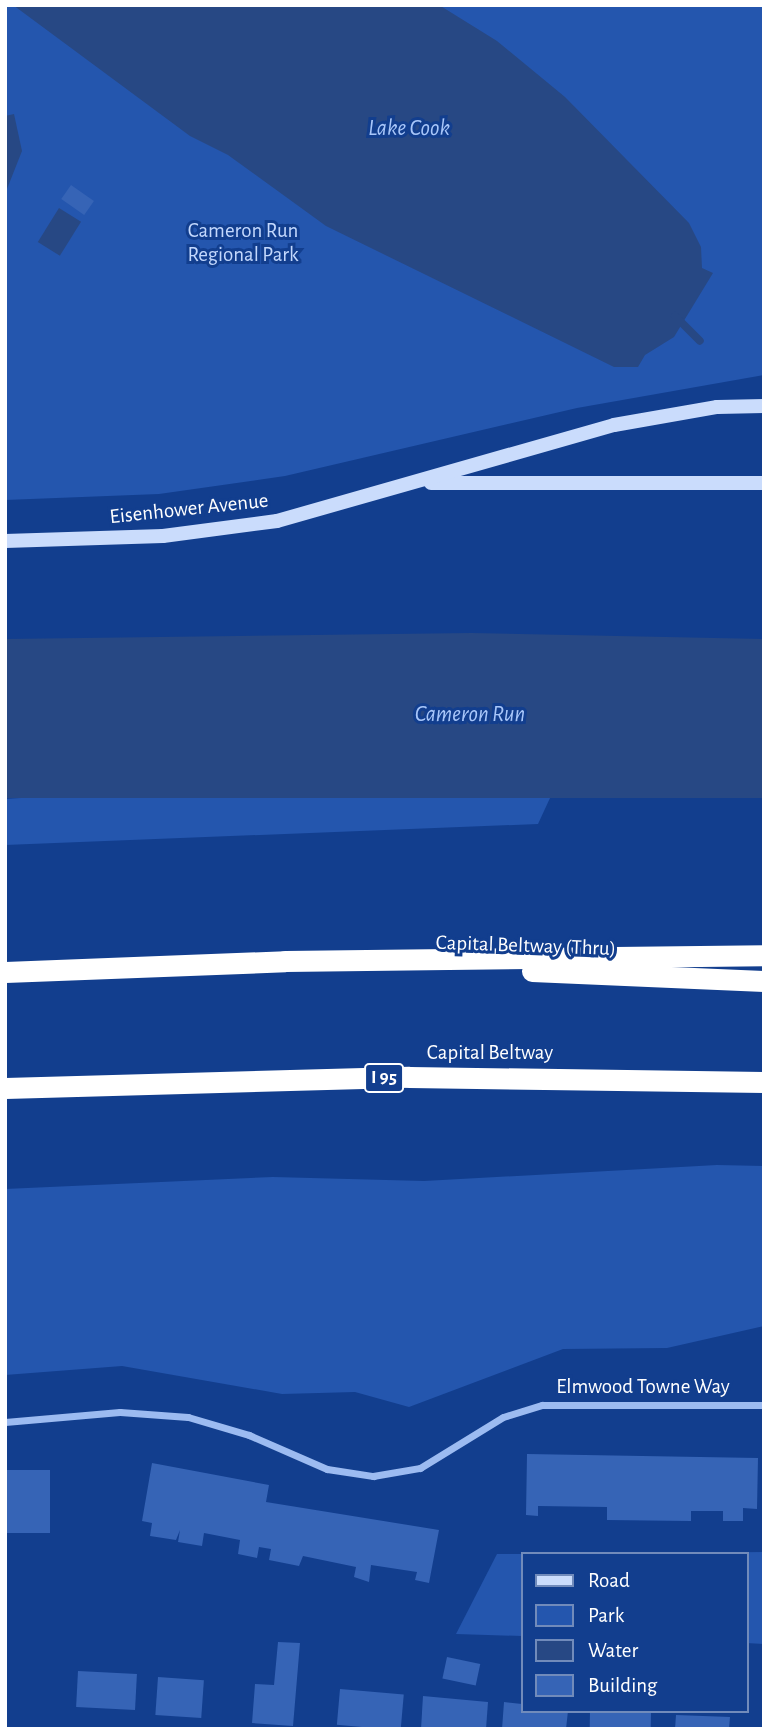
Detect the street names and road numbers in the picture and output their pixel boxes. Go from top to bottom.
street label: Eisenhower Avenue [108,488,270,530]
street label: Capital Beltway (Thru) [435,930,617,962]
street label: Capital Beltway [427,1040,553,1066]
road number: I 95 [363,1062,405,1094]
street label: Elmwood Towne Way [556,1374,730,1400]

